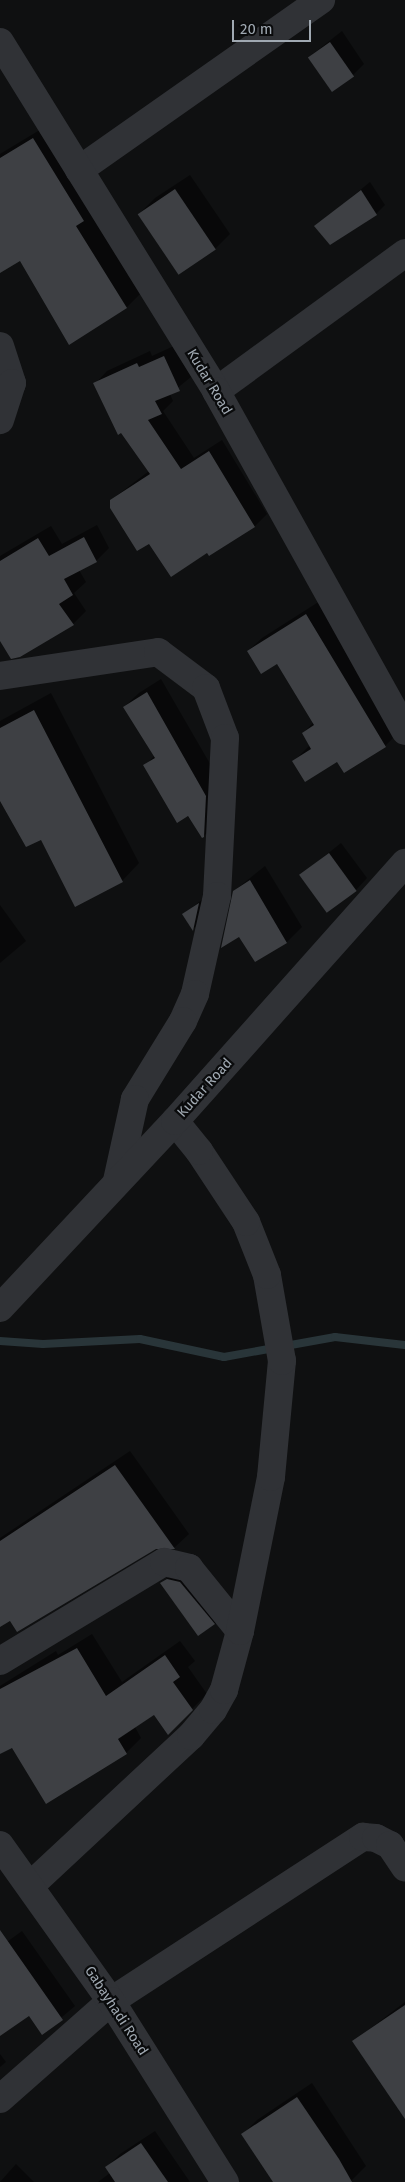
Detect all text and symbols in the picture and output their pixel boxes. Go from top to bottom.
scale bar [235,10,314,42]
text: 20 m [240,20,273,38]
street label: Kudar Road [183,346,235,418]
street label: Kudar Road [174,1055,236,1121]
street label: Gabayhadi Road [81,1963,151,2059]

